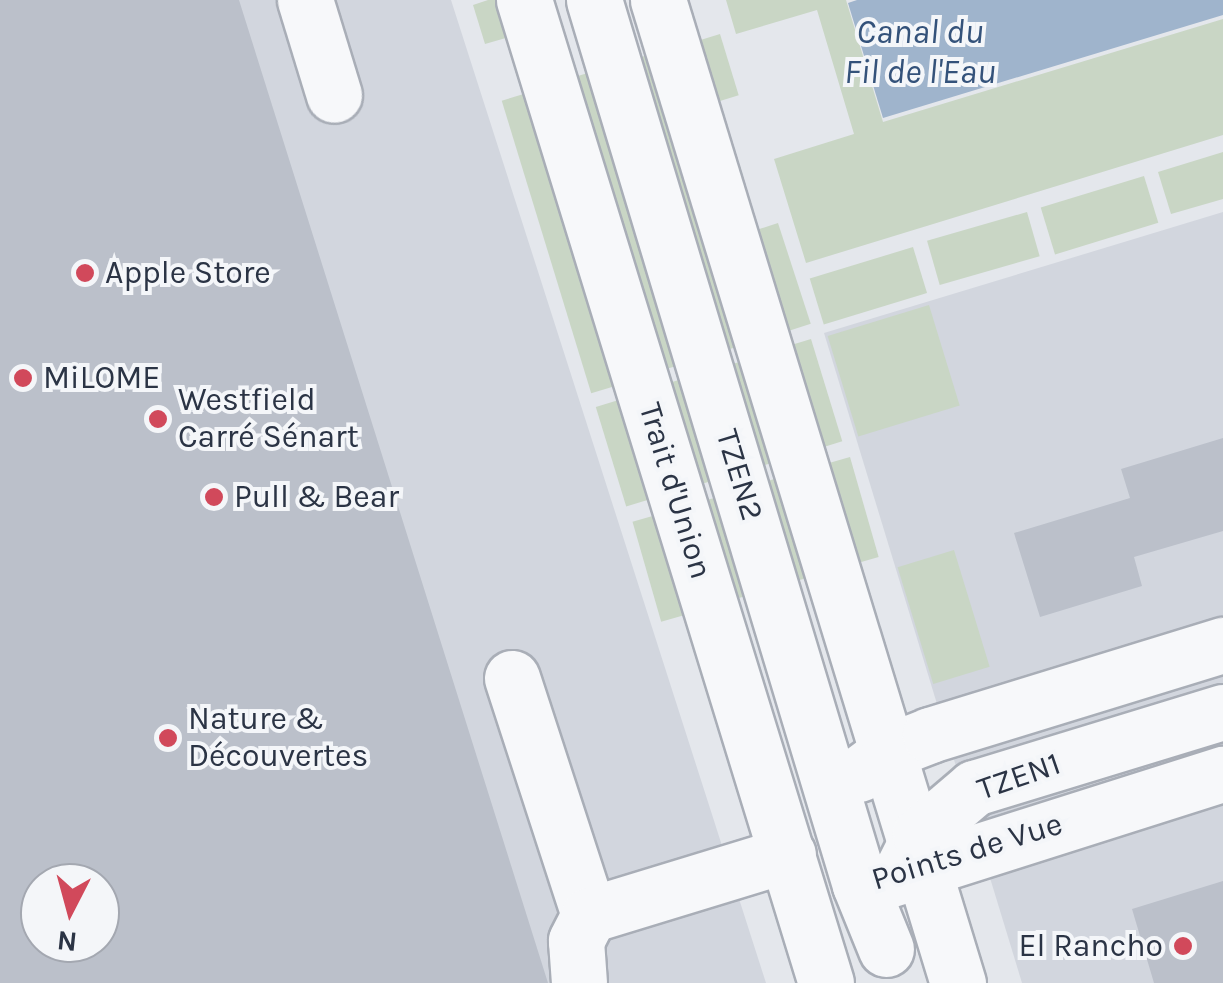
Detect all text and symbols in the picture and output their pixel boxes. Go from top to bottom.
water label: Canal du Fil de l'Eau [844,11,996,93]
place label: Apple Store [105,254,271,292]
marker: Apple Store [74,262,96,284]
place label: MiLOME [43,359,160,397]
marker: MiLOME [12,367,34,389]
place label: Westfield Carré Sénart [178,382,359,457]
street label: Trait d'Union [630,398,720,584]
marker: Westfield Carré Sénart [147,408,169,430]
street label: TZEN2 [707,425,771,525]
place label: Pull & Bear [234,478,399,516]
marker: Pull & Bear [203,486,225,508]
place label: Nature & Découvertes [188,701,368,776]
marker: Nature & Découvertes [157,727,179,749]
street label: TZEN1 [972,745,1066,809]
street label: Points de Vue [867,805,1067,899]
north arrow [20,863,120,963]
text: N [55,924,79,959]
place label: El Rancho [1019,927,1163,965]
marker: El Rancho [1172,935,1194,957]

